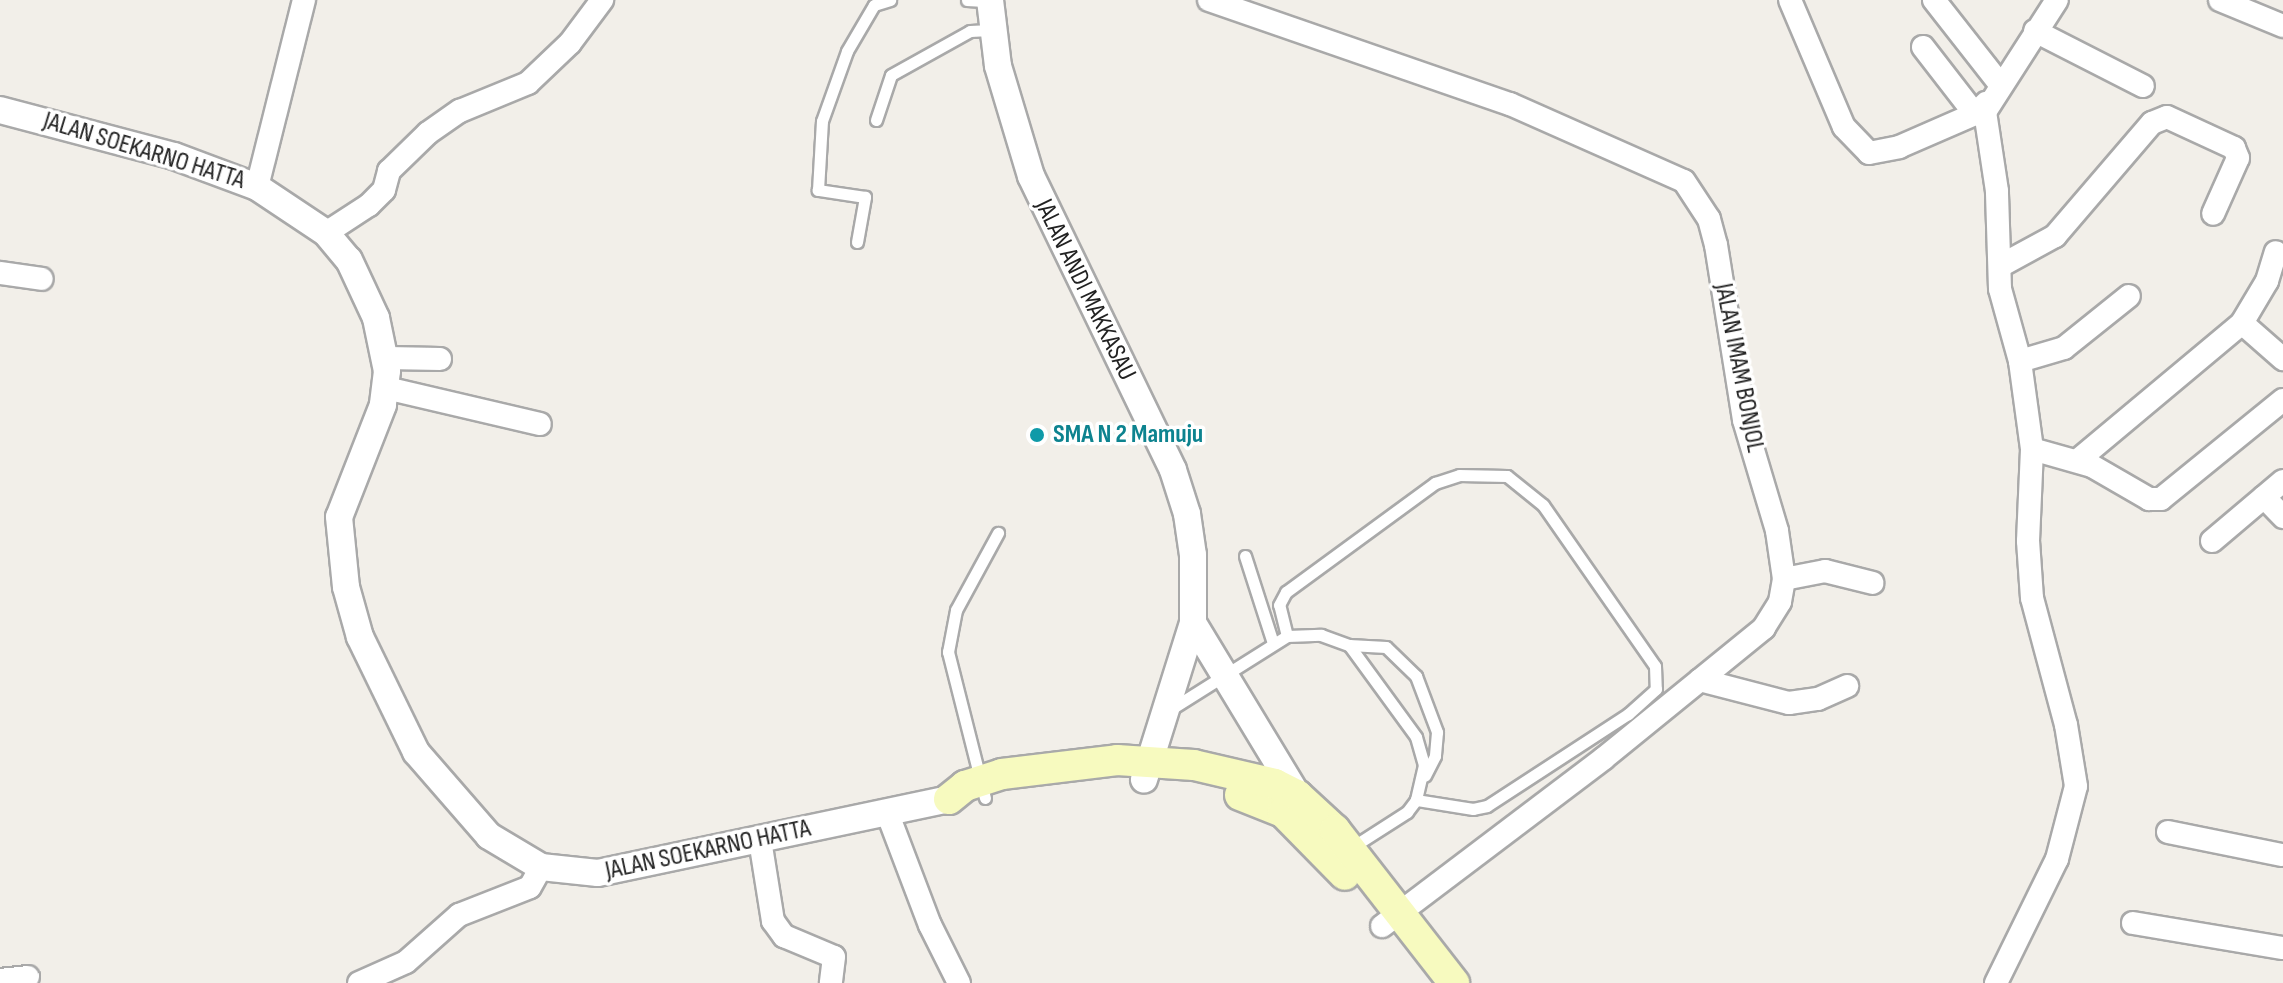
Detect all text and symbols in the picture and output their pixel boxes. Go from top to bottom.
street label: JALAN SOEKARNO HATTA [39,106,249,196]
street label: JALAN ANDI MAKKASAU [1028,194,1142,386]
street label: JALAN IMAM BONJOL [1707,281,1771,455]
place label: SMA N 2 Mamuju [1053,419,1203,451]
marker: SMA N 2 Mamuju [1028,426,1046,444]
street label: JALAN SOEKARNO HATTA [602,813,814,887]

